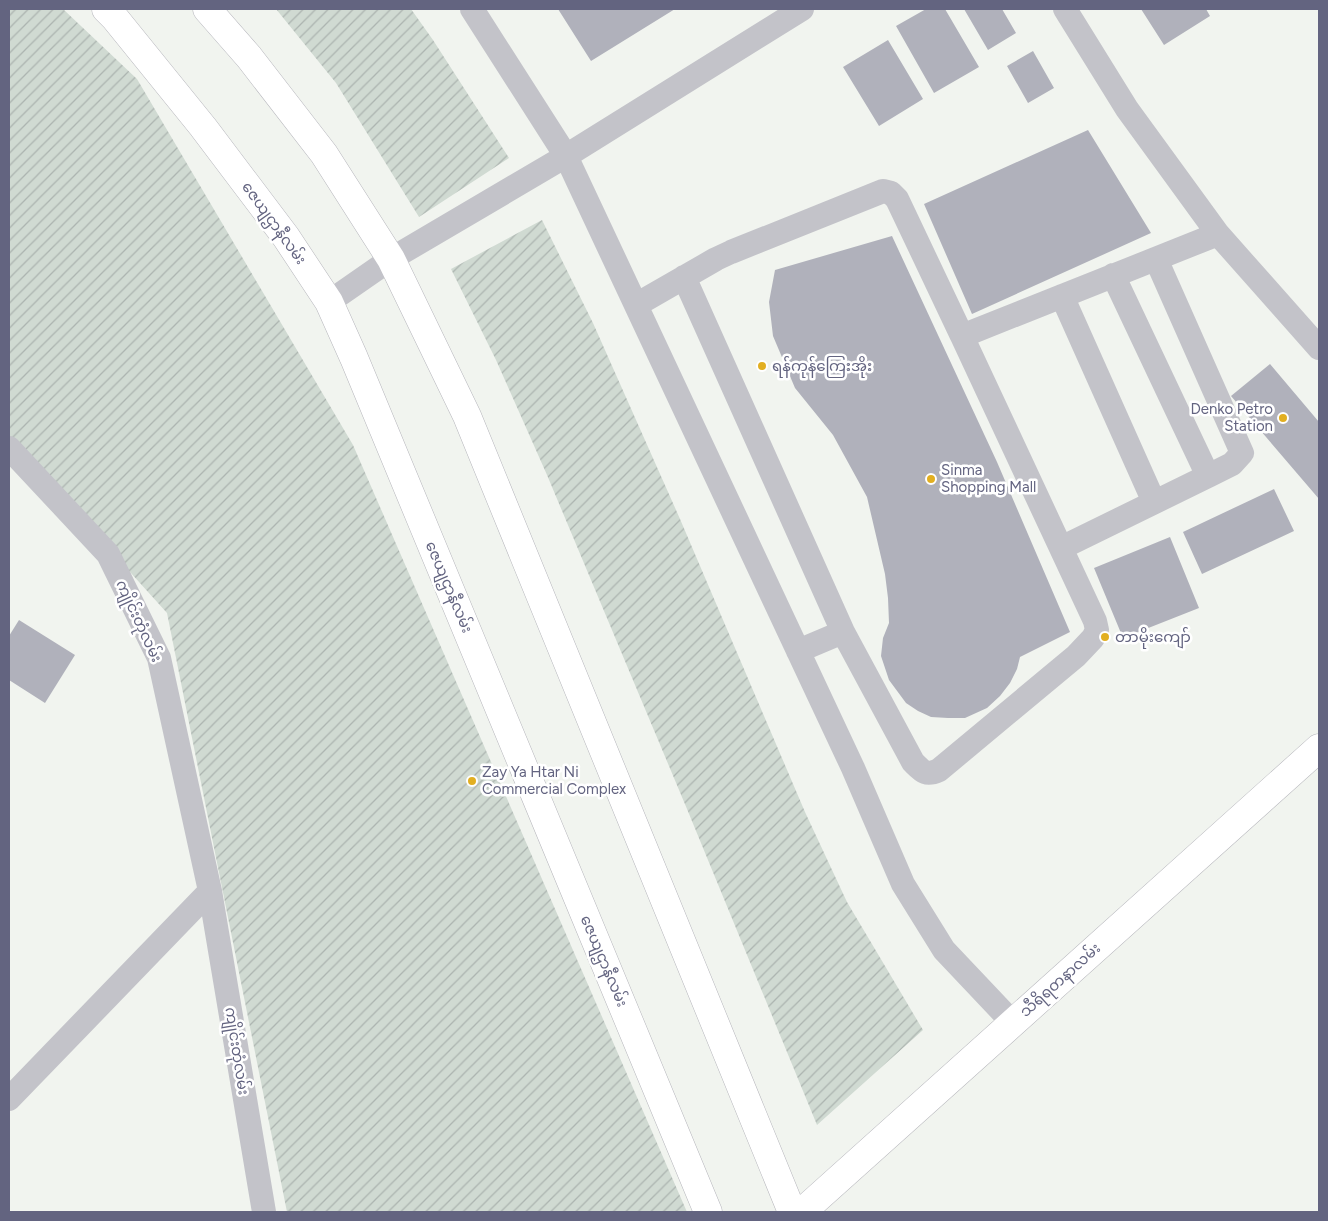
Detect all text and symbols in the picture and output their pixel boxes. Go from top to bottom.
street label: ဇေယျဌာနီလမ်း [236,178,311,270]
place label: ရန်ကုန်ကြေးအိုး [772,356,872,378]
marker: ရန်ကုန်ကြေးအိုး [756,360,768,372]
place label: Denko Petro Station [1190,400,1273,435]
marker: Denko Petro Station [1277,412,1289,424]
place label: Sinma Shopping Mall [941,461,1036,496]
marker: Sinma Shopping Mall [925,473,937,485]
street label: ဇေယျဌာနီလမ်း [419,538,477,637]
street label: ကျိုင်းတုံလမ်း [109,577,167,666]
place label: တာမိုးကျော် [1115,627,1191,649]
marker: တာမိုးကျော် [1099,631,1111,643]
place label: Zay Ya Htar Ni Commercial Complex [482,763,626,798]
marker: Zay Ya Htar Ni Commercial Complex [466,775,478,787]
street label: ဇေယျဌာနီလမ်း [574,912,632,1011]
street label: သီရိရတနာလမ်း [1015,938,1106,1023]
street label: ကျိုင်းတုံလမ်း [218,1006,254,1097]

